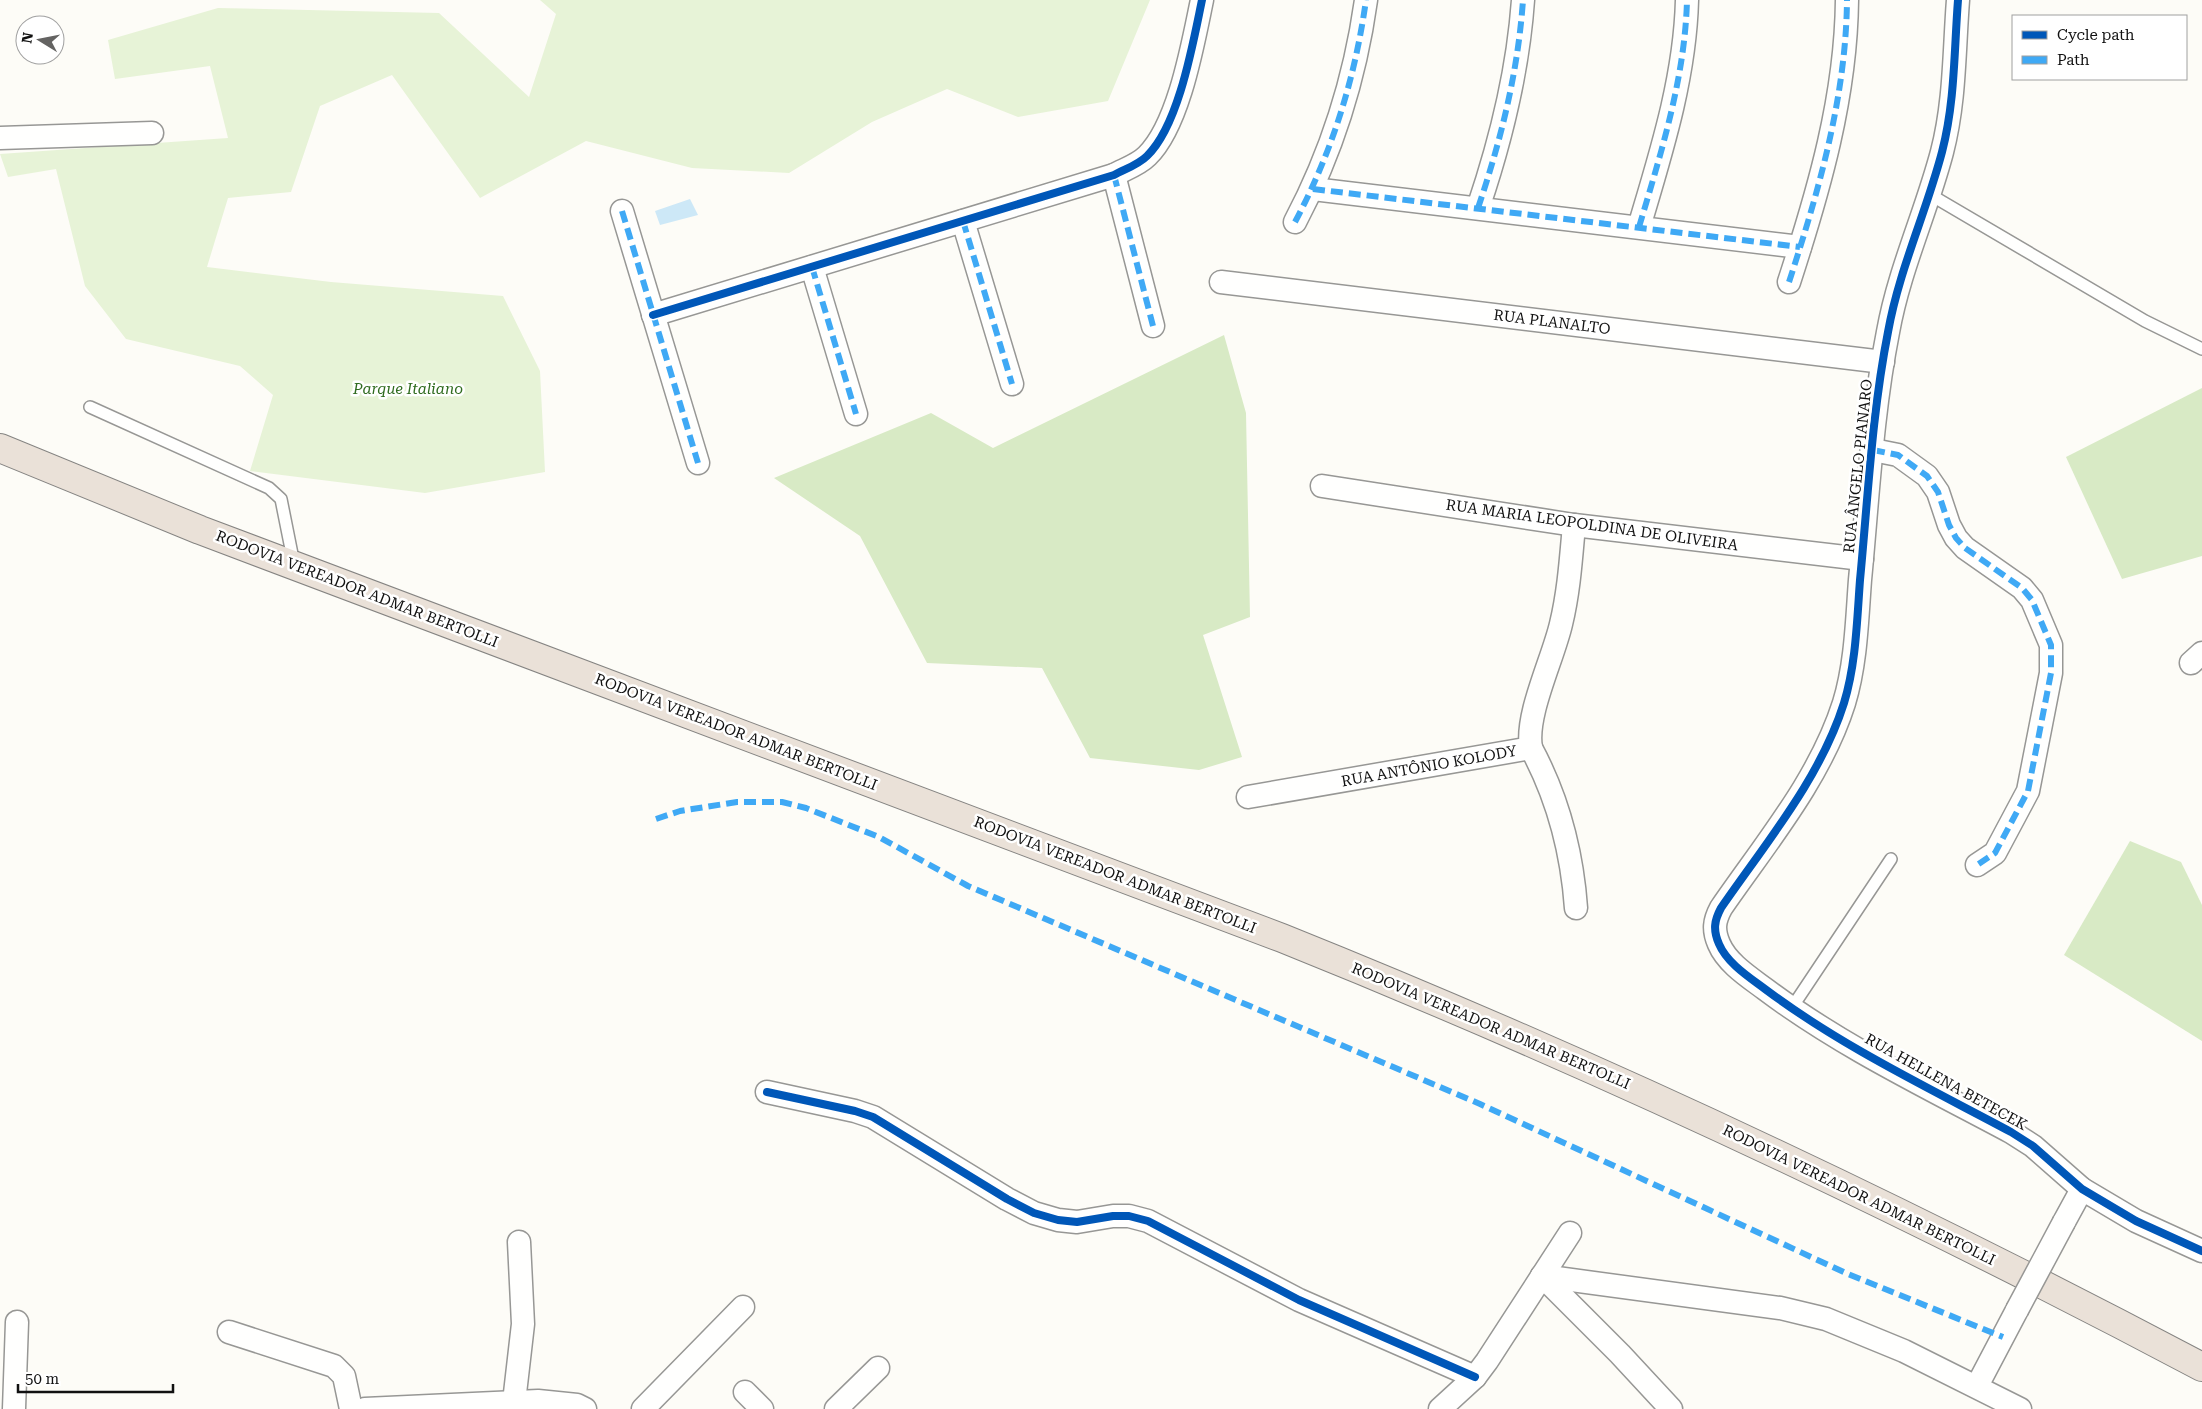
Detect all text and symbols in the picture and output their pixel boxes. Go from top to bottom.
north arrow [15,15,65,65]
legend [2012,15,2187,80]
text: Cycle path [2057,26,2135,44]
text: N [18,31,36,44]
text: Path [2057,51,2090,69]
street label: RUA PLANALTO [1492,306,1612,338]
street label: RUA ÂNGELO PIANARO [1840,378,1876,554]
park label: Parque Italiano [352,380,463,398]
street label: RUA MARIA LEOPOLDINA DE OLIVEIRA [1445,496,1740,555]
street label: RODOVIA VEREADOR ADMAR BERTOLLI [213,527,501,651]
street label: RODOVIA VEREADOR ADMAR BERTOLLI [592,670,880,794]
street label: RUA ANTÔNIO KOLODY [1340,742,1519,790]
street label: RODOVIA VEREADOR ADMAR BERTOLLI [971,813,1259,937]
street label: RODOVIA VEREADOR ADMAR BERTOLLI [1349,959,1633,1093]
street label: RUA HELLENA BETECEK [1862,1030,2030,1134]
street label: RODOVIA VEREADOR ADMAR BERTOLLI [1720,1121,1998,1269]
scale bar [18,1362,172,1394]
text: 50 m [25,1370,60,1388]

